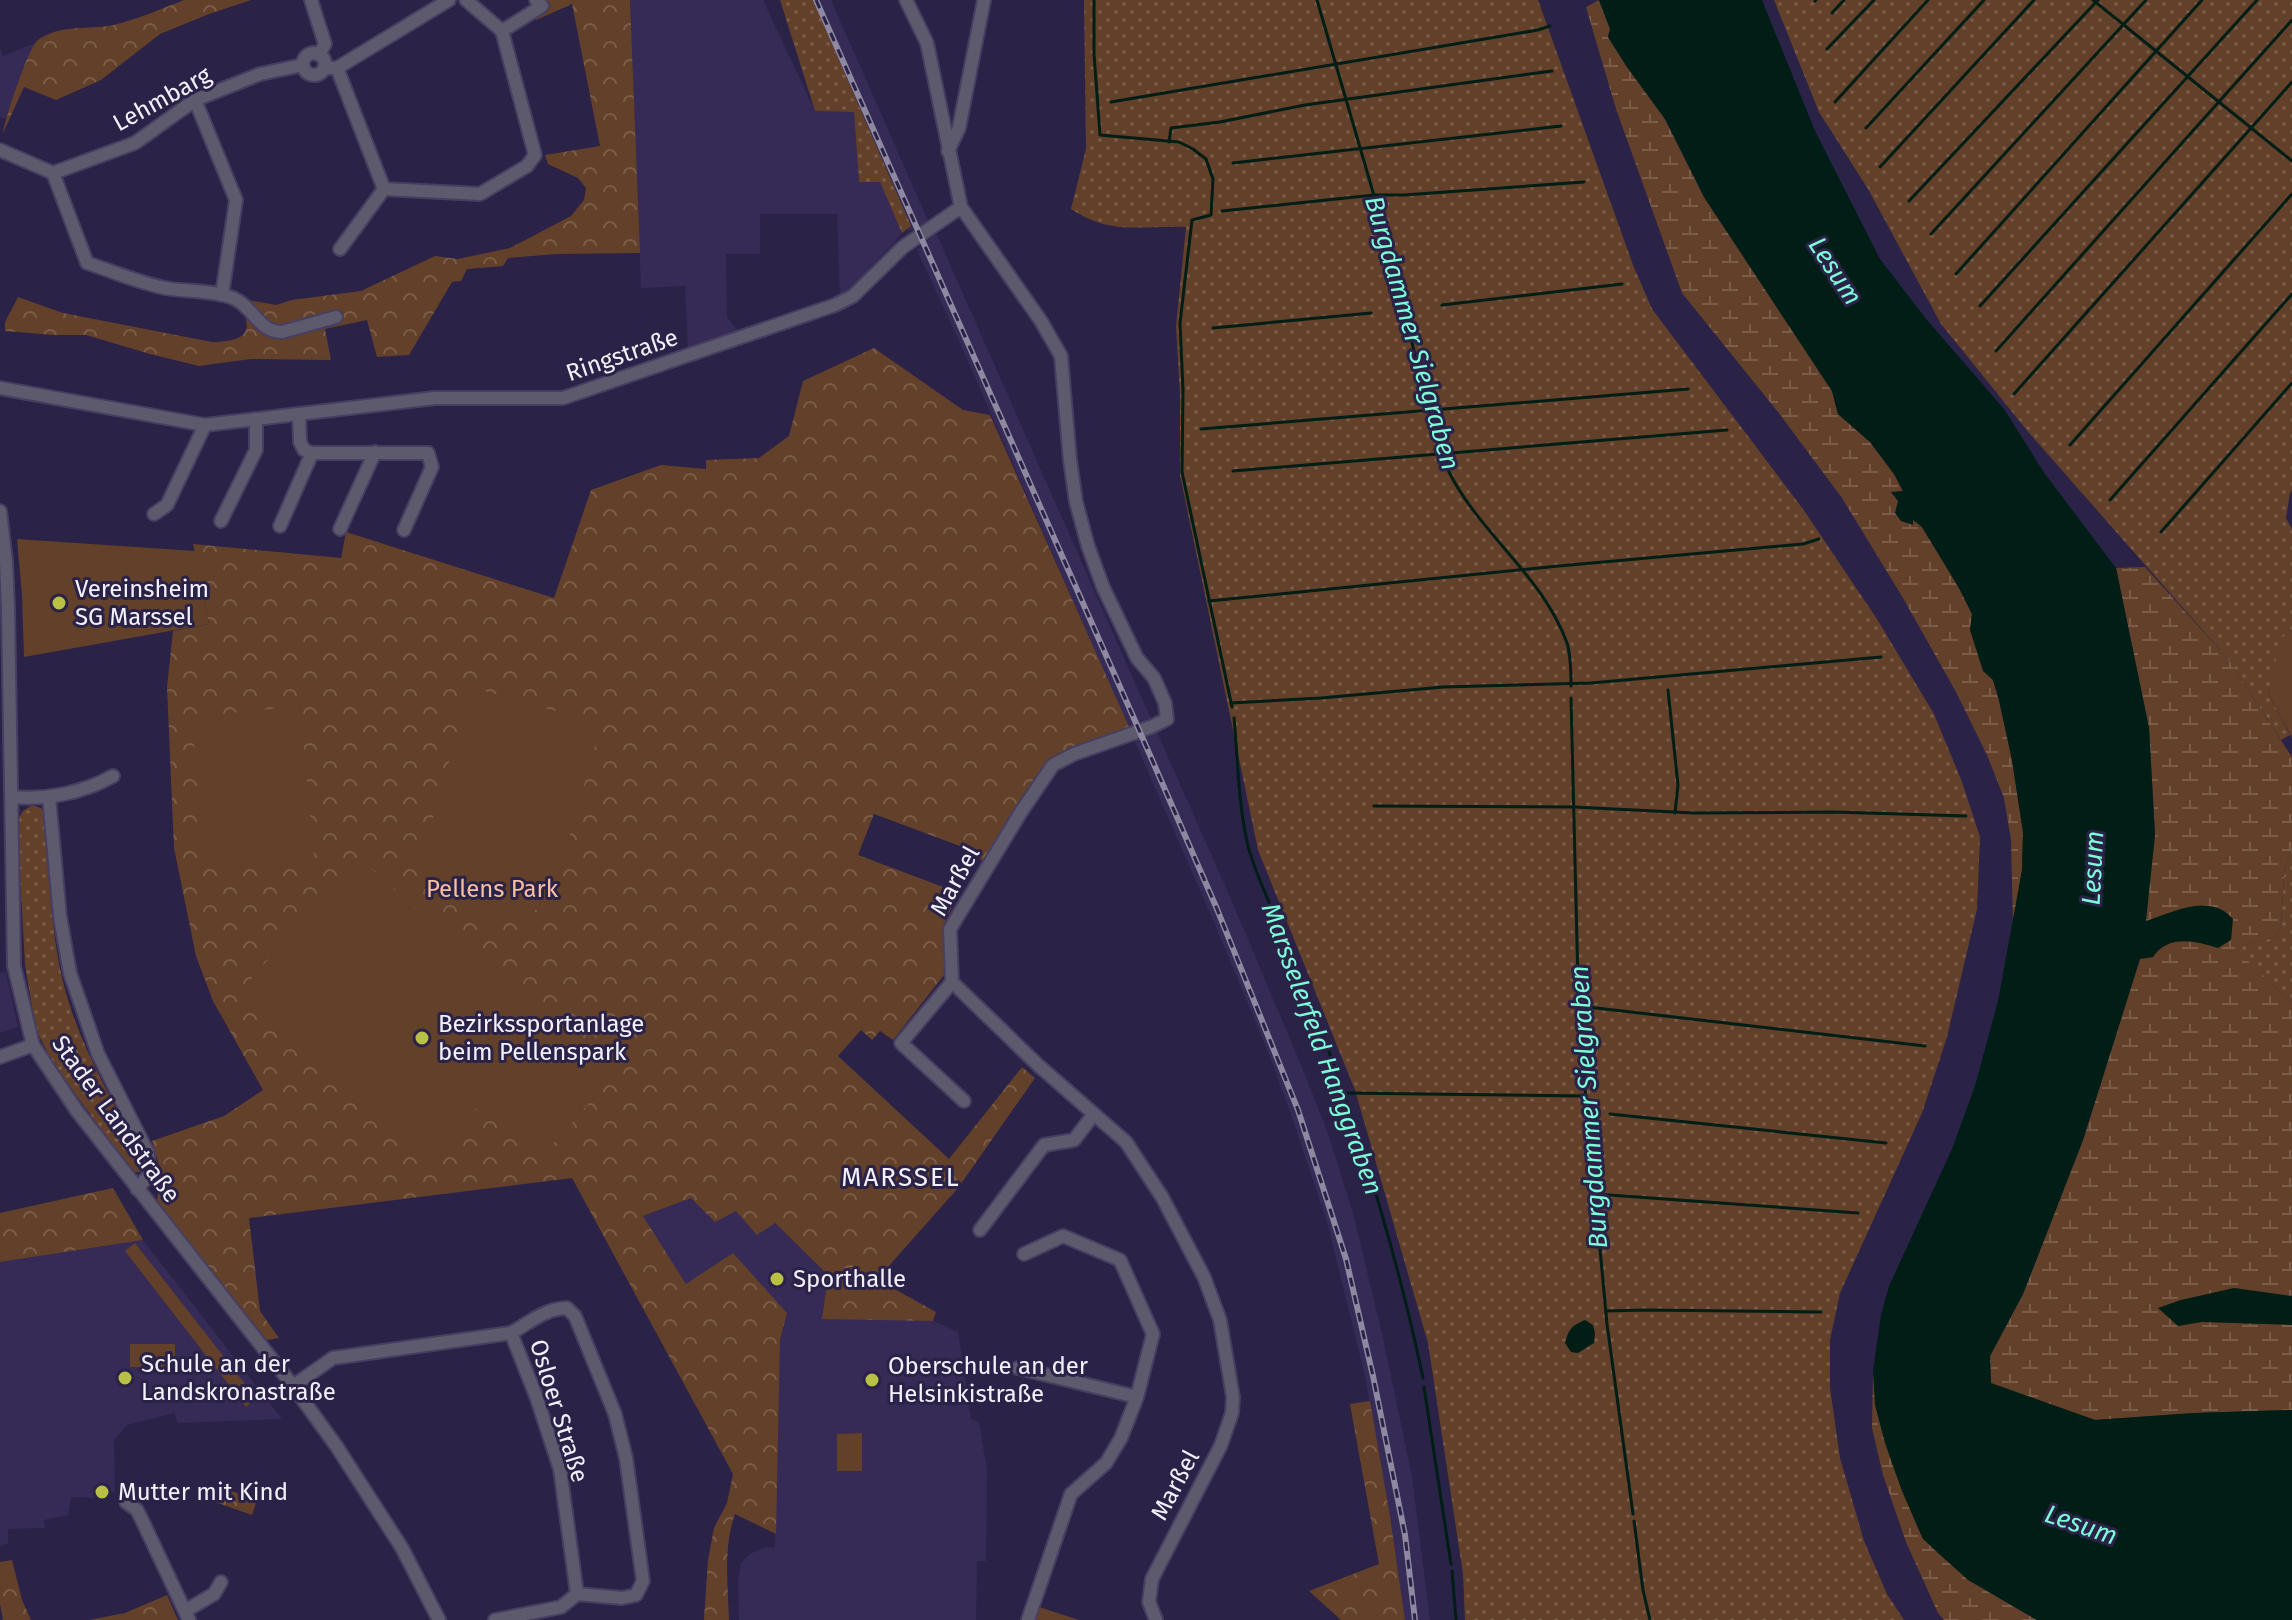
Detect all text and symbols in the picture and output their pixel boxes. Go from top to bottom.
street label: Lehmbarg [108,60,216,137]
water label: Burgdammer Sielgraben [1358,192,1466,474]
water label: Lesum [1802,231,1868,311]
street label: Ringstraße [562,323,682,387]
place label: Vereinsheim SG Marssel [75,575,209,631]
marker: Vereinsheim SG Marssel [50,594,68,612]
water label: Lesum [2076,830,2110,906]
street label: Marßel [924,841,986,921]
park label: Pellens Park [426,875,559,903]
water label: Marsselerfeld Hanggraben [1255,899,1389,1199]
water label: Burgdammer Sielgraben [1564,964,1614,1250]
place label: Bezirkssportanlage beim Pellenspark [438,1010,644,1066]
marker: Bezirkssportanlage beim Pellenspark [413,1029,431,1047]
street label: Stader Landstraße [46,1030,186,1208]
district label: MARSSEL [841,1162,961,1193]
place label: Sporthalle [793,1265,906,1293]
marker: Sporthalle [768,1270,786,1288]
street label: Osloer Straße [524,1336,594,1486]
place label: Schule an der Landskronastraße [141,1350,336,1406]
place label: Oberschule an der Helsinkistraße [888,1352,1089,1408]
marker: Schule an der Landskronastraße [116,1369,134,1387]
marker: Oberschule an der Helsinkistraße [863,1371,881,1389]
street label: Marßel [1145,1445,1205,1525]
place label: Mutter mit Kind [118,1478,288,1506]
marker: Mutter mit Kind [93,1483,111,1501]
water label: Lesum [2041,1498,2121,1552]

